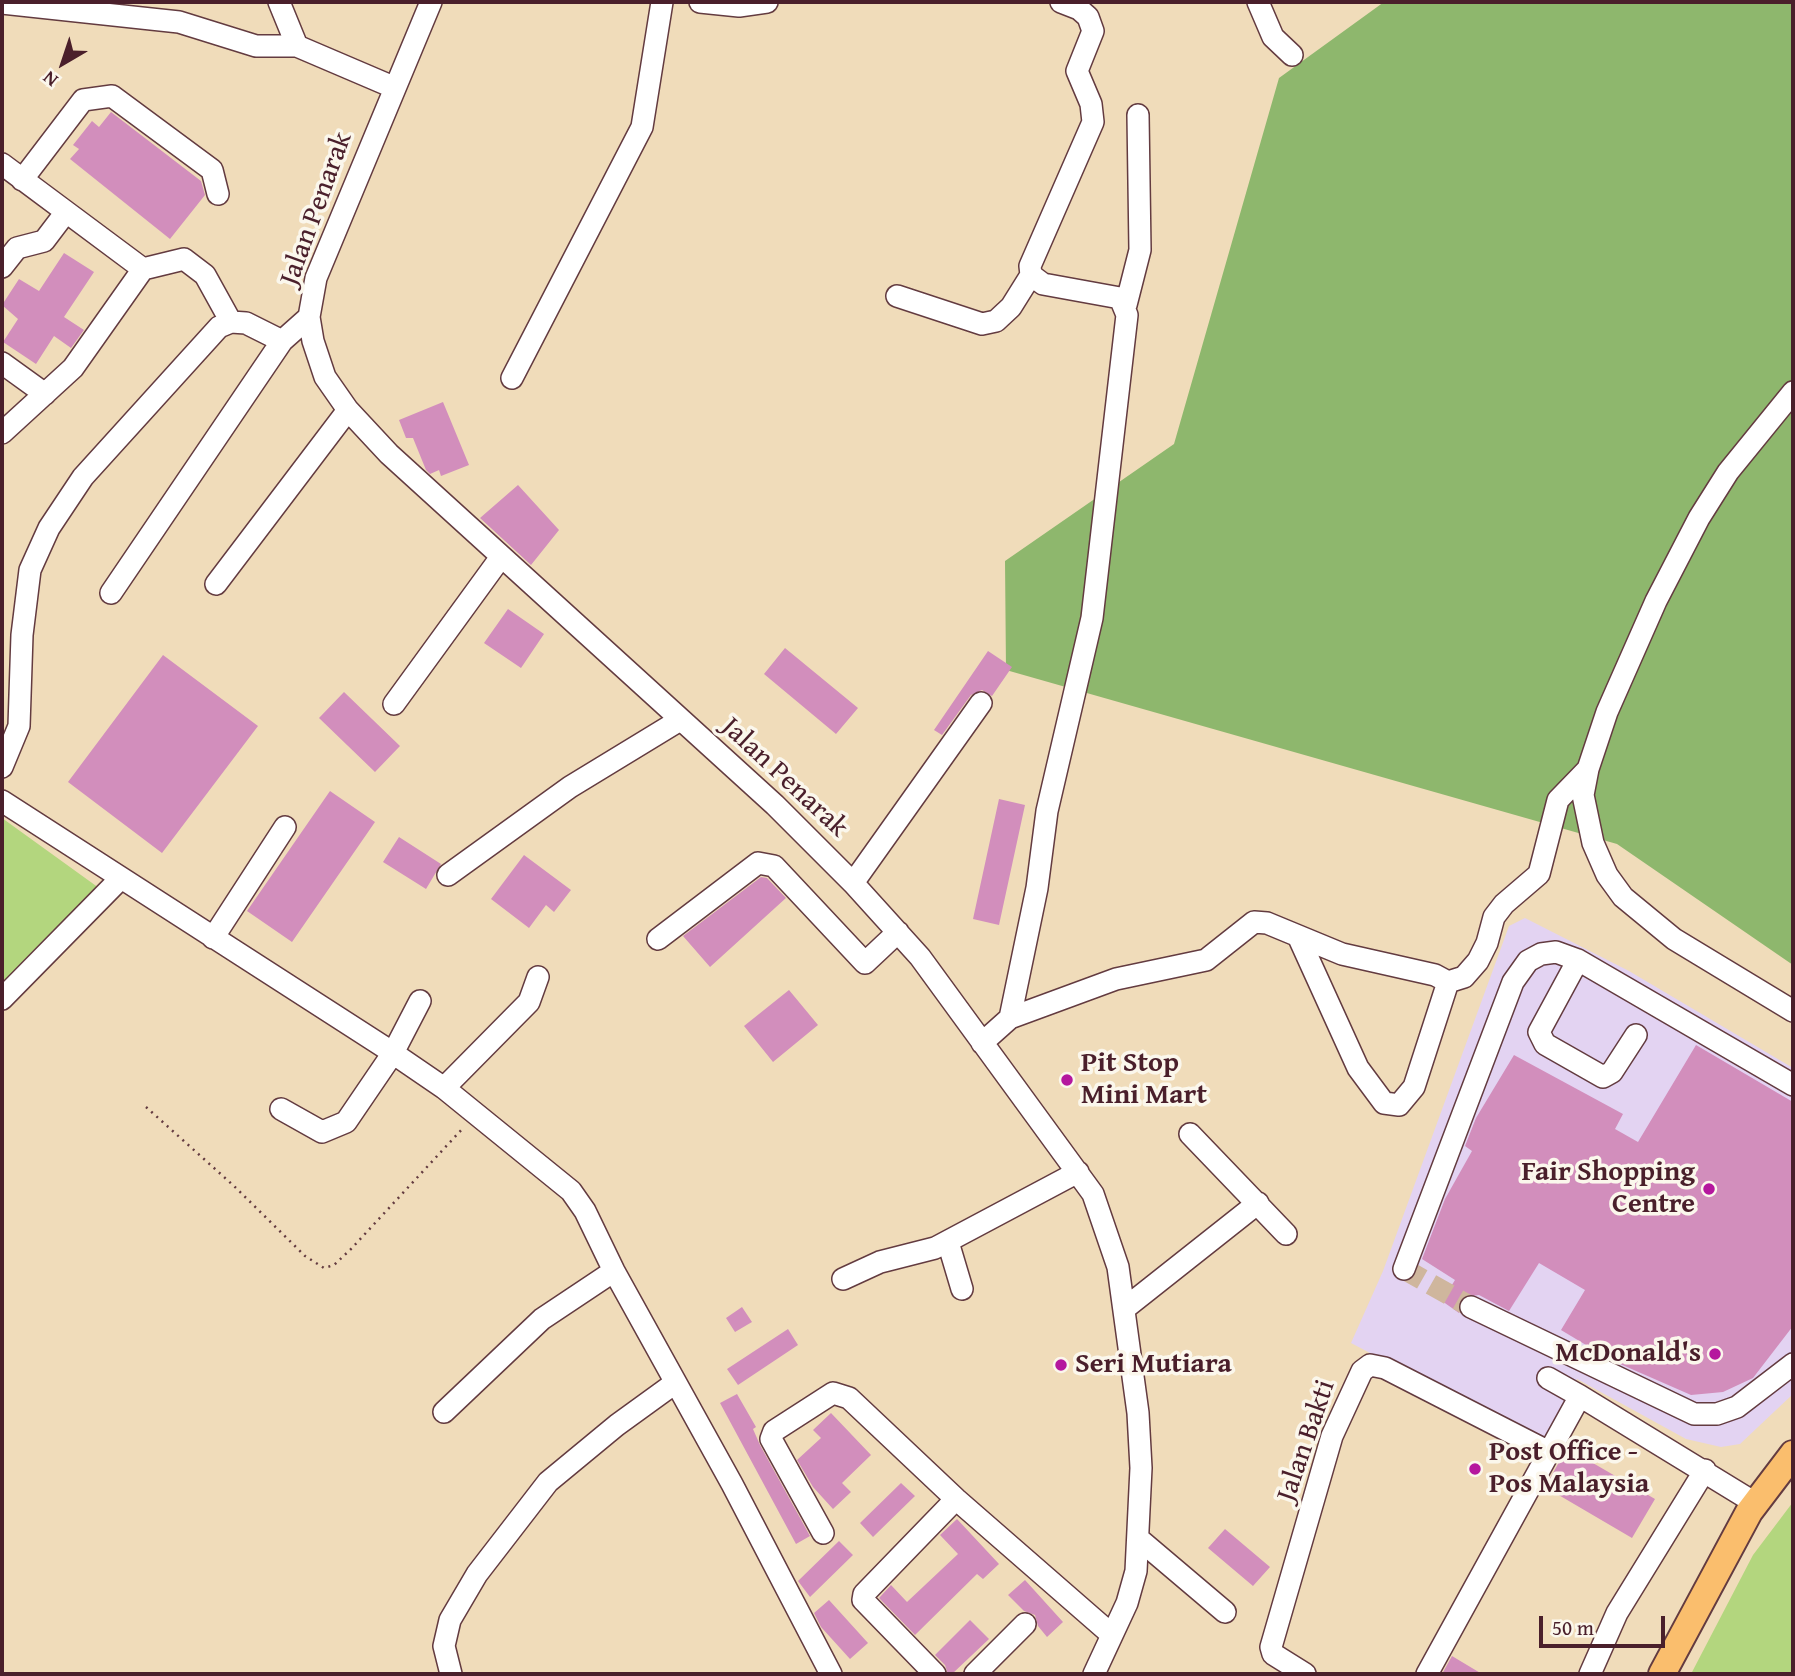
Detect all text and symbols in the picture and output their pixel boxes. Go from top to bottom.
north arrow [28,28,98,98]
text: N [36,64,64,94]
street label: Jalan Penarak [274,128,360,290]
street label: Jalan Penarak [714,711,854,845]
place label: Pit Stop Mini Mart [1081,1047,1207,1113]
marker: Pit Stop Mini Mart [1059,1072,1075,1088]
place label: Fair Shopping Centre [1522,1156,1695,1222]
marker: Fair Shopping Centre [1701,1181,1717,1197]
place label: McDonald's [1555,1337,1701,1371]
marker: McDonald's [1707,1346,1723,1362]
place label: Seri Mutiara [1075,1348,1232,1382]
marker: Seri Mutiara [1053,1357,1069,1373]
street label: Jalan Bakti [1271,1376,1343,1506]
place label: Post Office - Pos Malaysia [1489,1436,1649,1502]
marker: Post Office - Pos Malaysia [1467,1461,1483,1477]
scale bar [1543,1602,1669,1646]
text: 50 m [1552,1612,1594,1643]

